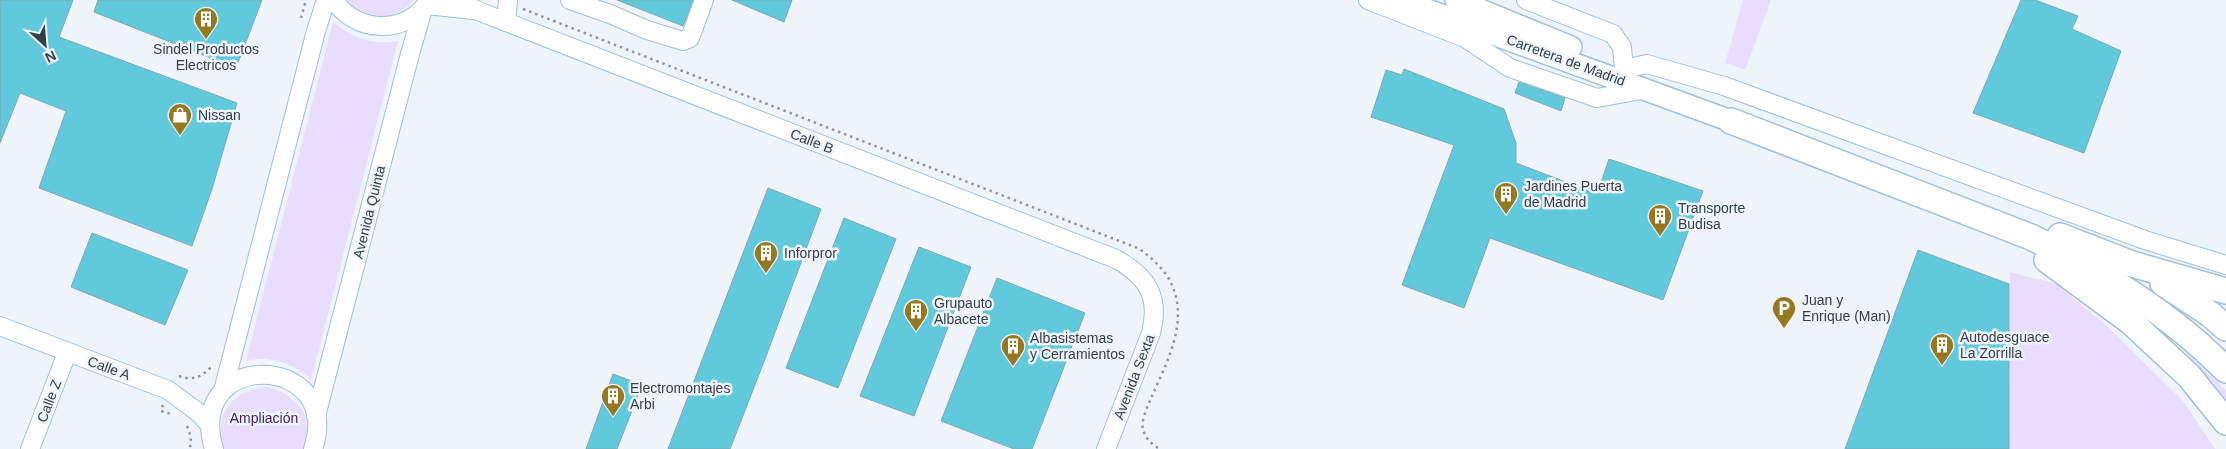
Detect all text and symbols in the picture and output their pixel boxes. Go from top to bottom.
building icon: Sindel Productos Electricos [193,6,219,40]
north arrow [20,20,70,70]
street label: Carretera de Madrid [1504,31,1628,89]
place label: Sindel Productos Electricos [153,41,259,73]
text: N [43,47,59,66]
shop icon: Nissan [167,102,193,136]
place label: Nissan [198,107,241,123]
street label: Calle B [788,125,836,157]
street label: Avenida Quinta [350,164,388,260]
place label: Jardines Puerta de Madrid [1524,178,1622,210]
building icon: Jardines Puerta de Madrid [1493,181,1519,215]
place label: Transporte Budisa [1678,200,1745,232]
building icon: Transporte Budisa [1647,203,1673,237]
building icon: Inforpror [753,240,779,274]
place label: Inforpror [784,245,837,261]
place label: Juan y Enrique (Man) [1802,292,1891,324]
place label: Grupauto Albacete [934,295,993,327]
parking icon: Juan y Enrique (Man) [1771,295,1797,329]
building icon: Grupauto Albacete [903,298,929,332]
place label: Autodesguace La Zorrilla [1960,329,2050,361]
place label: Albasistemas y Cerramientos [1030,330,1125,362]
street label: Avenida Sexta [1110,332,1158,422]
building icon: Autodesguace La Zorrilla [1929,332,1955,366]
building icon: Albasistemas y Cerramientos [1000,333,1026,367]
street label: Calle A [85,353,133,383]
street label: Calle Z [34,377,65,425]
place label: Electromontajes Arbi [630,380,730,412]
building icon: Electromontajes Arbi [600,383,626,417]
park label: Ampliación [230,410,298,426]

